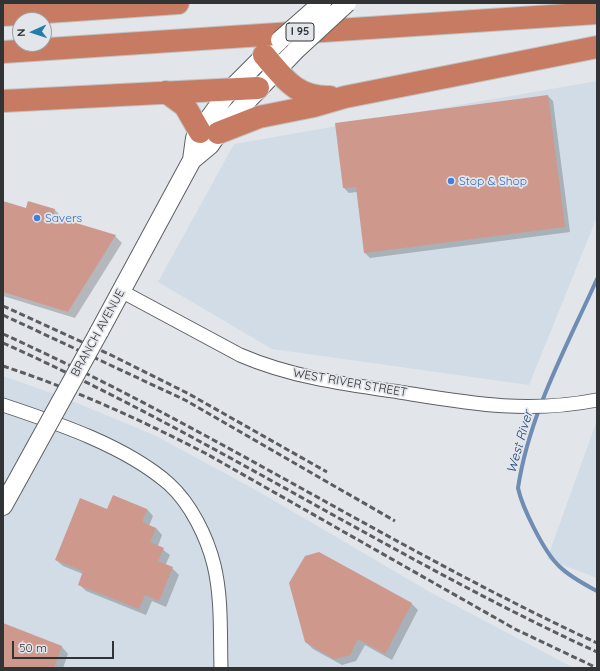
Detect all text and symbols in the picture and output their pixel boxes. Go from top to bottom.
north arrow [12,12,52,52]
road number: I 95 [286,23,314,41]
text: N [14,28,28,37]
place label: Stop & Shop [459,174,527,188]
marker: Stop & Shop [446,176,456,186]
place label: Savers [45,211,82,225]
marker: Savers [32,213,42,223]
street label: BRANCH AVENUE [68,287,128,379]
street label: WEST RIVER STREET [292,366,408,400]
water label: West River [504,409,536,475]
scale bar [14,633,116,659]
text: 50 m [19,640,47,655]

